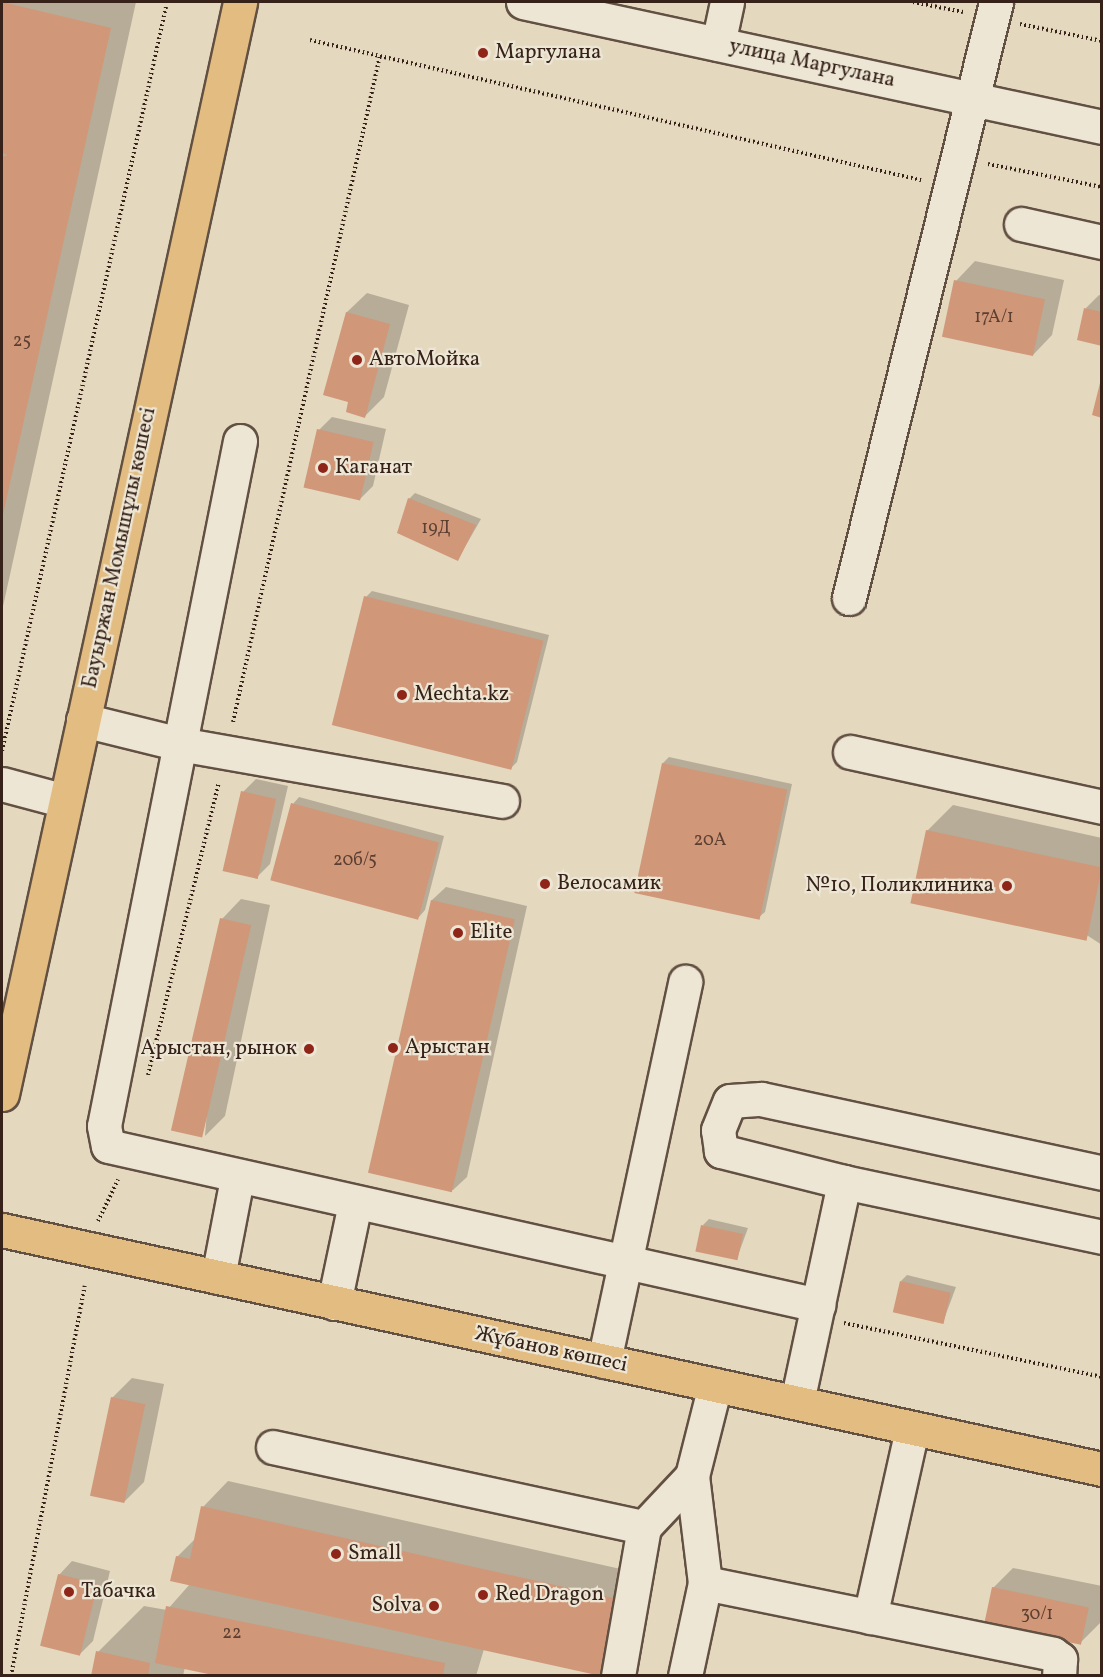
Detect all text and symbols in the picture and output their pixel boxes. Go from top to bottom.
street label: улица Маргулана [727,34,897,94]
place label: Маргулана [495,40,601,66]
marker: Маргулана [476,46,490,60]
house number: 17А/1 [974,307,1014,329]
house number: 25 [13,331,31,353]
place label: АвтоМойка [369,347,480,373]
marker: АвтоМойка [350,353,364,367]
street label: Бауыржан Момышұлы көшесі [78,405,162,691]
place label: Каганат [335,455,412,481]
marker: Каганат [316,461,330,475]
house number: 19Д [421,518,451,540]
place label: Mechta.kz [414,682,509,708]
marker: Mechta.kz [395,688,409,702]
house number: 20А [694,830,726,852]
house number: 20б/5 [333,850,377,872]
place label: Велосамик [557,871,661,897]
place label: №10, Поликлиника [805,873,994,899]
marker: Велосамик [538,877,552,891]
marker: №10, Поликлиника [998,877,1016,895]
place label: Elite [470,920,512,946]
marker: Elite [451,926,465,940]
place label: Арыстан [405,1035,490,1061]
place label: Арыстан, рынок [140,1036,297,1062]
marker: Арыстан [386,1041,400,1055]
marker: Арыстан, рынок [302,1042,316,1056]
street label: Жұбанов көшесі [472,1322,630,1378]
place label: Small [348,1541,401,1567]
marker: Small [329,1547,343,1561]
place label: Табачка [81,1579,156,1605]
place label: Red Dragon [495,1582,604,1608]
marker: Табачка [62,1585,76,1599]
marker: Red Dragon [476,1588,490,1602]
place label: Solva [372,1593,422,1619]
marker: Solva [427,1599,441,1613]
house number: 30/1 [1021,1604,1053,1626]
house number: 22 [222,1623,242,1645]

